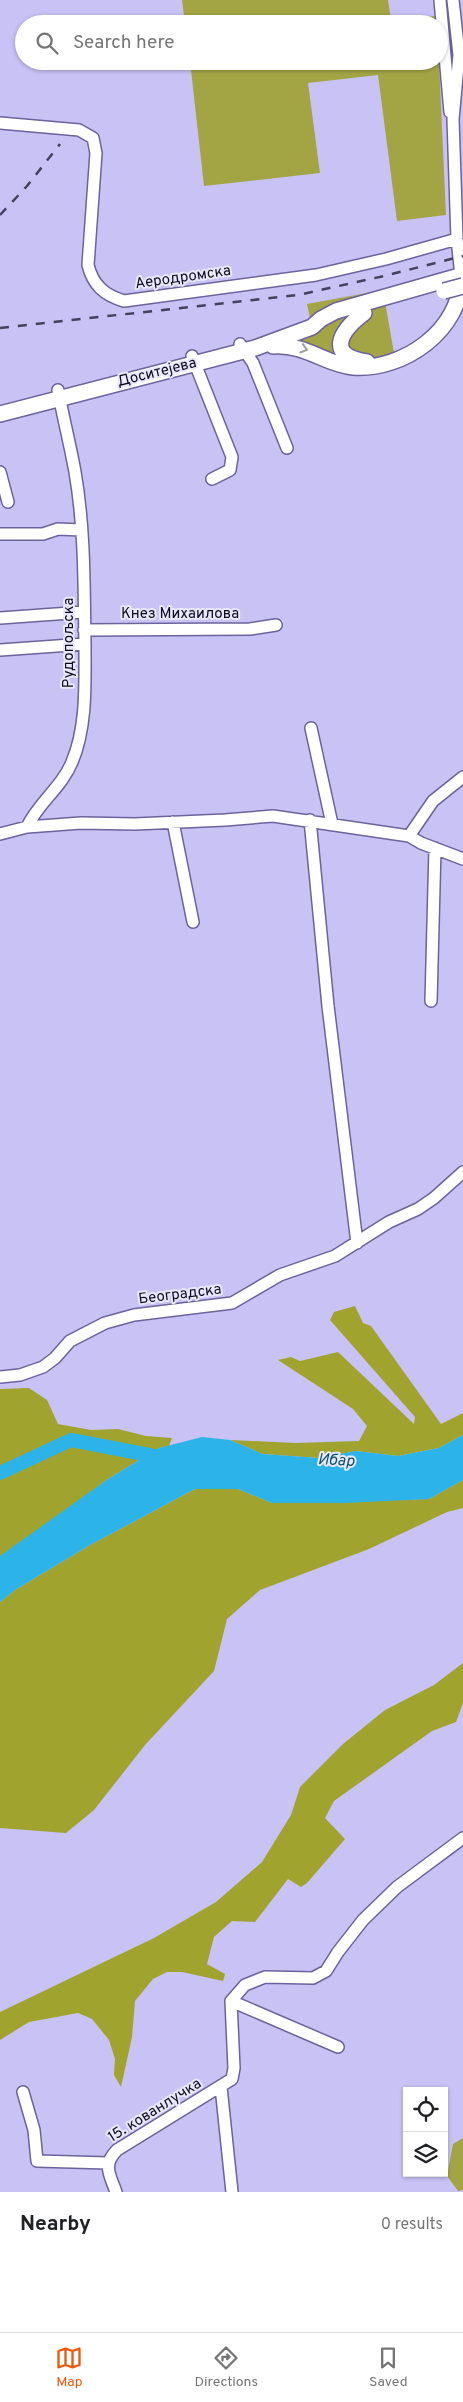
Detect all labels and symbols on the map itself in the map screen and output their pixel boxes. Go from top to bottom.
street label: Аеродромска [134,262,232,294]
one-way arrow [299,344,307,354]
street label: Доситејева [115,354,199,392]
street label: Рудопољска [60,598,79,688]
street label: Кнез Михаилова [121,605,239,624]
street label: Београдска [137,1280,223,1310]
water label: Ибар [317,1450,355,1472]
street label: 15. кованлучка [105,2075,205,2147]

